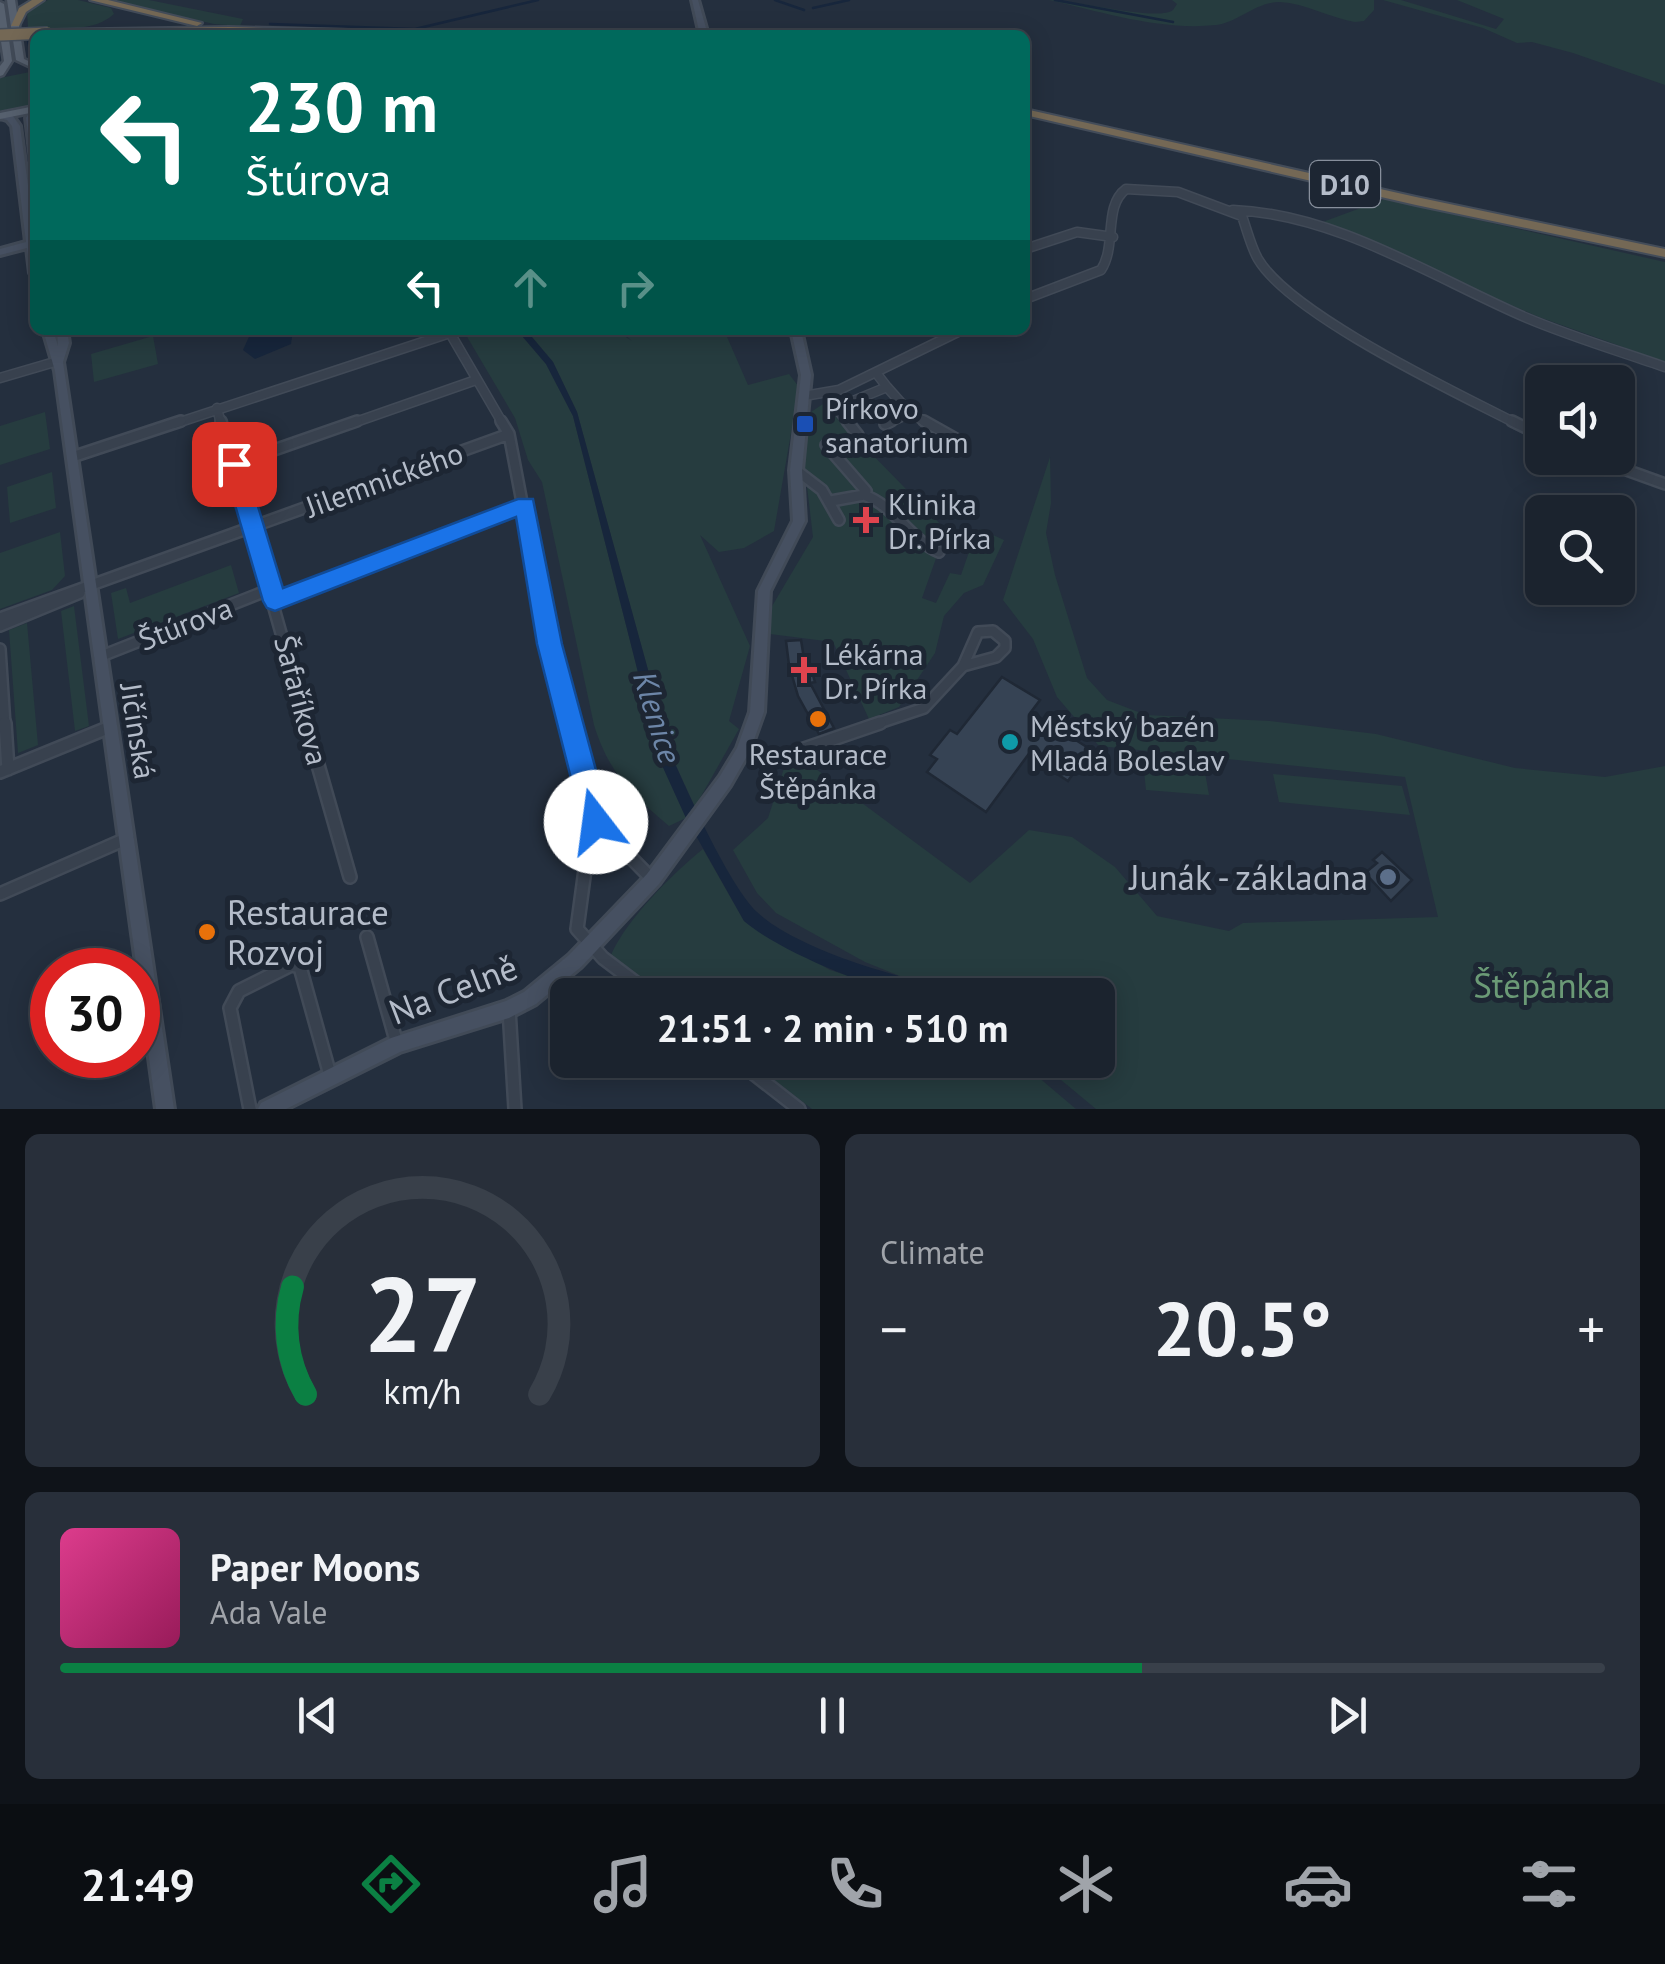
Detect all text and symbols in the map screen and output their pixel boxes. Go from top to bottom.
text: 230 m [245,61,438,151]
icon: left [80,70,210,200]
text: Štúrova [245,149,391,207]
road number: D10 [1310,161,1380,207]
icon: left [398,260,453,315]
icon: ahead [503,260,558,315]
icon: right [608,260,663,315]
map controls [1525,365,1635,605]
button: sound [1525,365,1635,475]
place label: Pírkovo sanatorium [825,388,969,461]
marker: Pírkovo sanatorium [794,413,816,435]
pin [192,422,277,507]
street label: Jilemnického [298,432,468,526]
icon: arrive [207,437,262,492]
place label: Klinika Dr. Pírka [888,484,991,557]
button: search [1525,495,1635,605]
marker: Klinika Dr. Pírka [853,507,879,533]
street label: Štúrova [132,587,238,659]
street label: Šafaříkova [266,631,338,769]
place label: Lékárna Dr. Pírka [824,634,927,707]
marker: Lékárna Dr. Pírka [793,659,815,681]
water label: Klenice [624,666,692,768]
street label: Jičínská [112,678,166,782]
place label: Městský bazén Mladá Boleslav [1030,706,1225,779]
marker: Restaurace Štěpánka [807,708,829,730]
marker: Městský bazén Mladá Boleslav [999,731,1021,753]
place label: Restaurace Štěpánka [749,734,887,807]
position arrow [544,770,648,874]
place label: Junák - základna [1127,854,1368,900]
marker: Junák - základna [1377,866,1399,888]
place label: Restaurace Rozvoj [227,889,389,975]
marker: Restaurace Rozvoj [196,921,218,943]
street label: Na Celně [382,944,524,1034]
speed limit sign: 30 [30,948,160,1078]
park label: Štěpánka [1473,962,1611,1008]
text: 21:51 · 2 min · 510 m [657,1003,1008,1052]
text: Climate [880,1231,985,1273]
text: 27 [364,1246,481,1381]
text: 20.5° [1153,1280,1332,1377]
text: − [880,1293,908,1364]
text: + [1577,1293,1605,1364]
text: km/h [383,1368,462,1414]
text: Paper Moons [210,1542,420,1591]
text: Ada Vale [210,1591,327,1633]
icon: previous [290,1688,345,1743]
icon: pause [805,1688,860,1743]
icon: next [1320,1688,1375,1743]
icon: directions [356,1849,426,1919]
icon: music [588,1849,658,1919]
icon: phone [820,1849,890,1919]
icon: climate [1051,1849,1121,1919]
icon: car [1283,1849,1353,1919]
icon: filters [1514,1849,1584,1919]
text: 21:49 [81,1855,195,1913]

